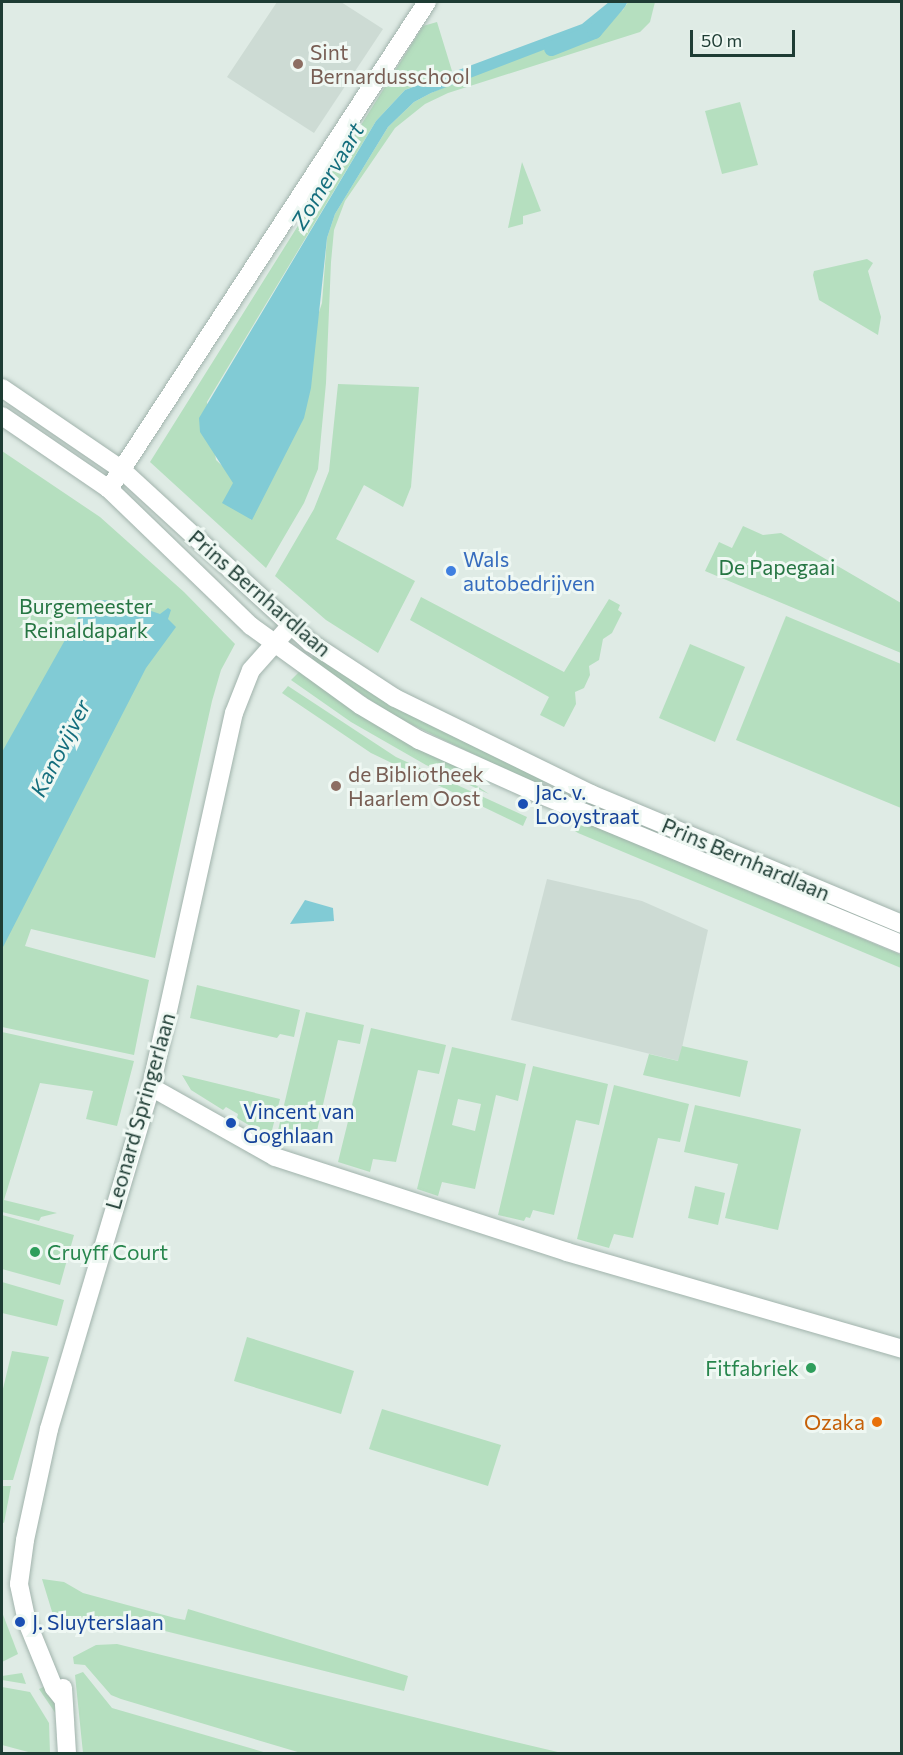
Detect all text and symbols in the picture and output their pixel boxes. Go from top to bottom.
scale bar [693,18,798,56]
text: 50 m [701,29,742,51]
place label: Sint Bernardusschool [310,39,470,89]
marker: Sint Bernardusschool [291,57,305,71]
water label: Zomervaart [285,118,369,234]
street label: Prins Bernhardlaan [184,524,336,662]
place label: Wals autobedrijven [463,546,595,596]
park label: De Papegaai [719,554,835,580]
marker: Wals autobedrijven [444,564,458,578]
park label: Burgemeester Reinaldapark [19,593,153,643]
water label: Kanovijver [24,695,96,801]
place label: de Bibliotheek Haarlem Oost [348,761,484,811]
marker: de Bibliotheek Haarlem Oost [329,779,343,793]
place label: Jac. v. Looystraat [535,779,639,829]
marker: Jac. v. Looystraat [516,797,530,811]
street label: Prins Bernhardlaan [658,812,834,906]
street label: Leonard Springerlaan [100,1010,180,1212]
place label: Vincent van Goghlaan [243,1098,355,1148]
marker: Vincent van Goghlaan [224,1116,238,1130]
place label: Cruyff Court [47,1239,168,1265]
marker: Cruyff Court [28,1245,42,1259]
place label: Fitfabriek [705,1355,799,1381]
marker: Fitfabriek [804,1361,818,1375]
place label: Ozaka [804,1409,865,1435]
marker: Ozaka [870,1415,884,1429]
place label: J. Sluyterslaan [32,1609,164,1635]
marker: J. Sluyterslaan [13,1615,27,1629]

